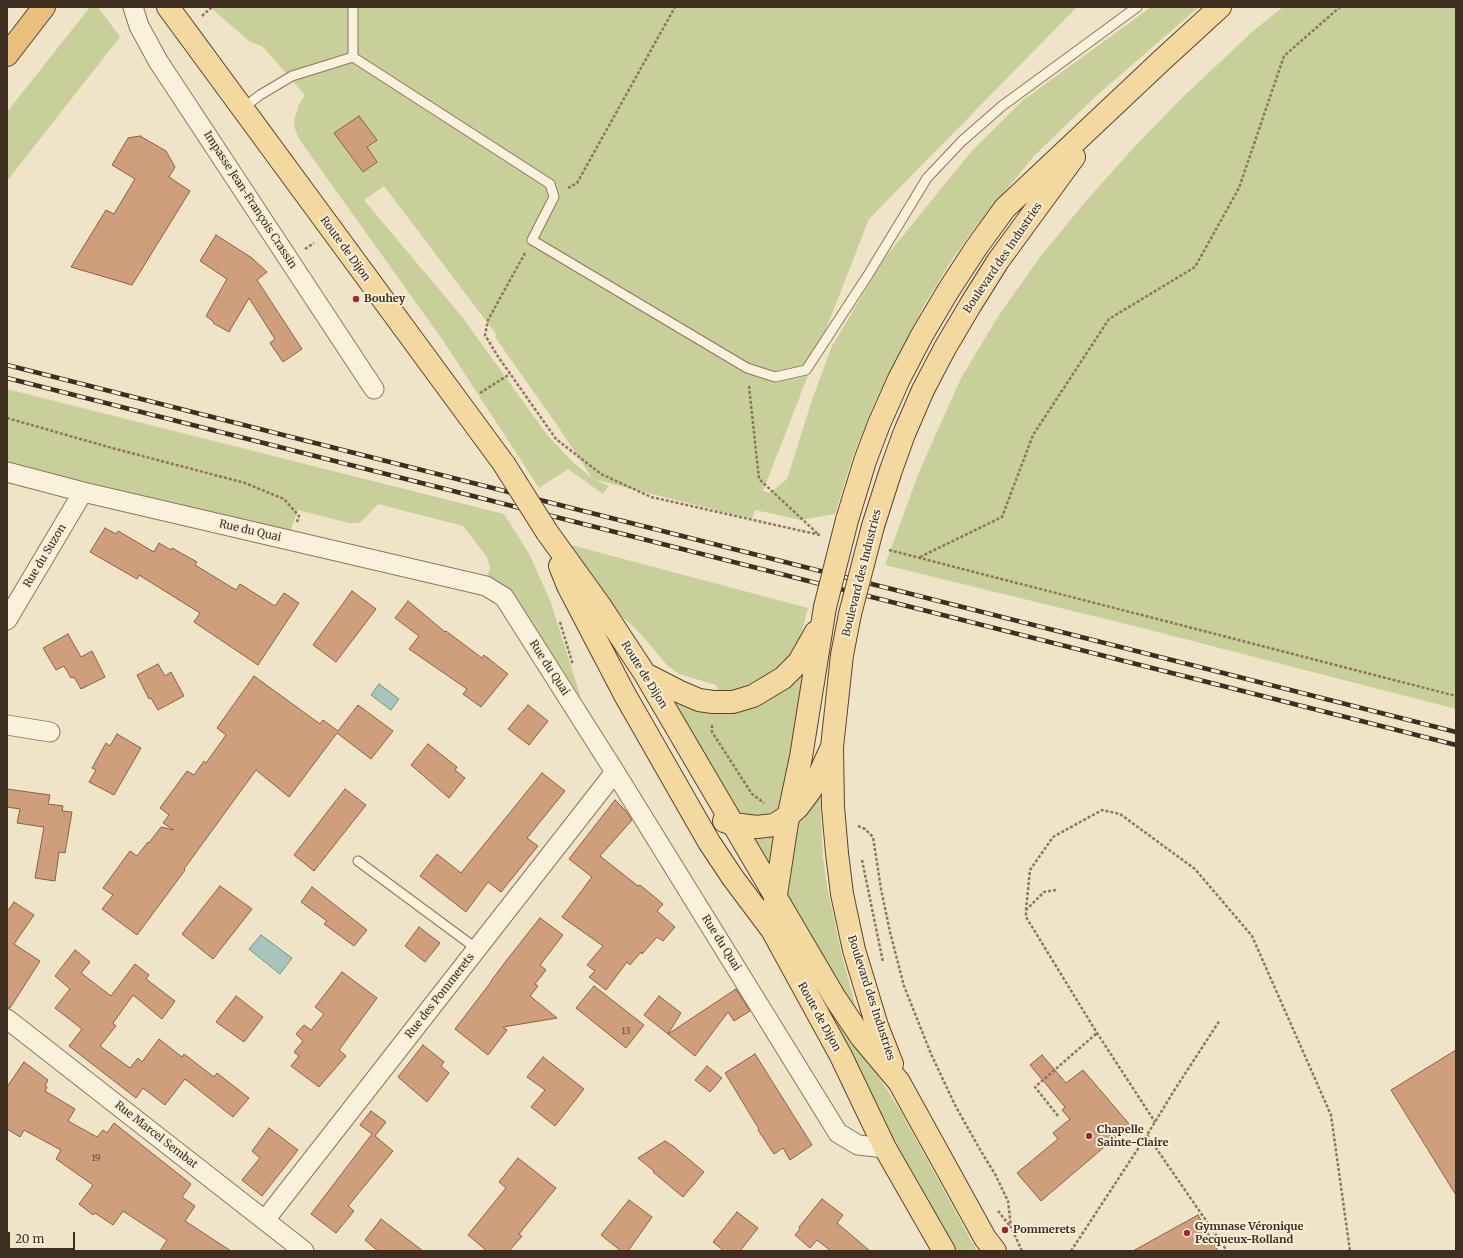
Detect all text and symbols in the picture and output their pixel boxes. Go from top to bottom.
street label: Impasse Jean-François Crassin [201,129,299,271]
street label: Boulevard des Industries [961,200,1045,316]
street label: Route de Dijon [317,214,373,284]
place label: Bouhey [364,292,405,306]
marker: Bouhey [351,294,361,304]
street label: Boulevard des Industries [840,508,884,638]
street label: Rue du Quai [218,517,282,545]
street label: Rue du Suzon [21,522,69,590]
street label: Rue du Quai [526,638,572,698]
street label: Route de Dijon [618,639,670,711]
street label: Rue du Quai [699,913,743,973]
street label: Boulevard des Industries [845,934,897,1062]
street label: Rue des Pommerets [403,951,477,1041]
street label: Route de Dijon [795,980,843,1054]
house number: 13 [622,1026,630,1036]
street label: Rue Marcel Sembat [112,1099,200,1171]
place label: Chapelle Sainte-Claire [1097,1123,1168,1149]
marker: Chapelle Sainte-Claire [1084,1131,1094,1141]
house number: 19 [91,1153,101,1163]
place label: Gymnase Véronique Pecqueux-Rolland [1195,1220,1303,1246]
place label: Pommerets [1013,1223,1076,1237]
scale bar [10,1224,77,1250]
marker: Pommerets [1000,1225,1010,1235]
marker: Gymnase Véronique Pecqueux-Rolland [1182,1228,1192,1238]
text: 20 m [15,1231,44,1246]

